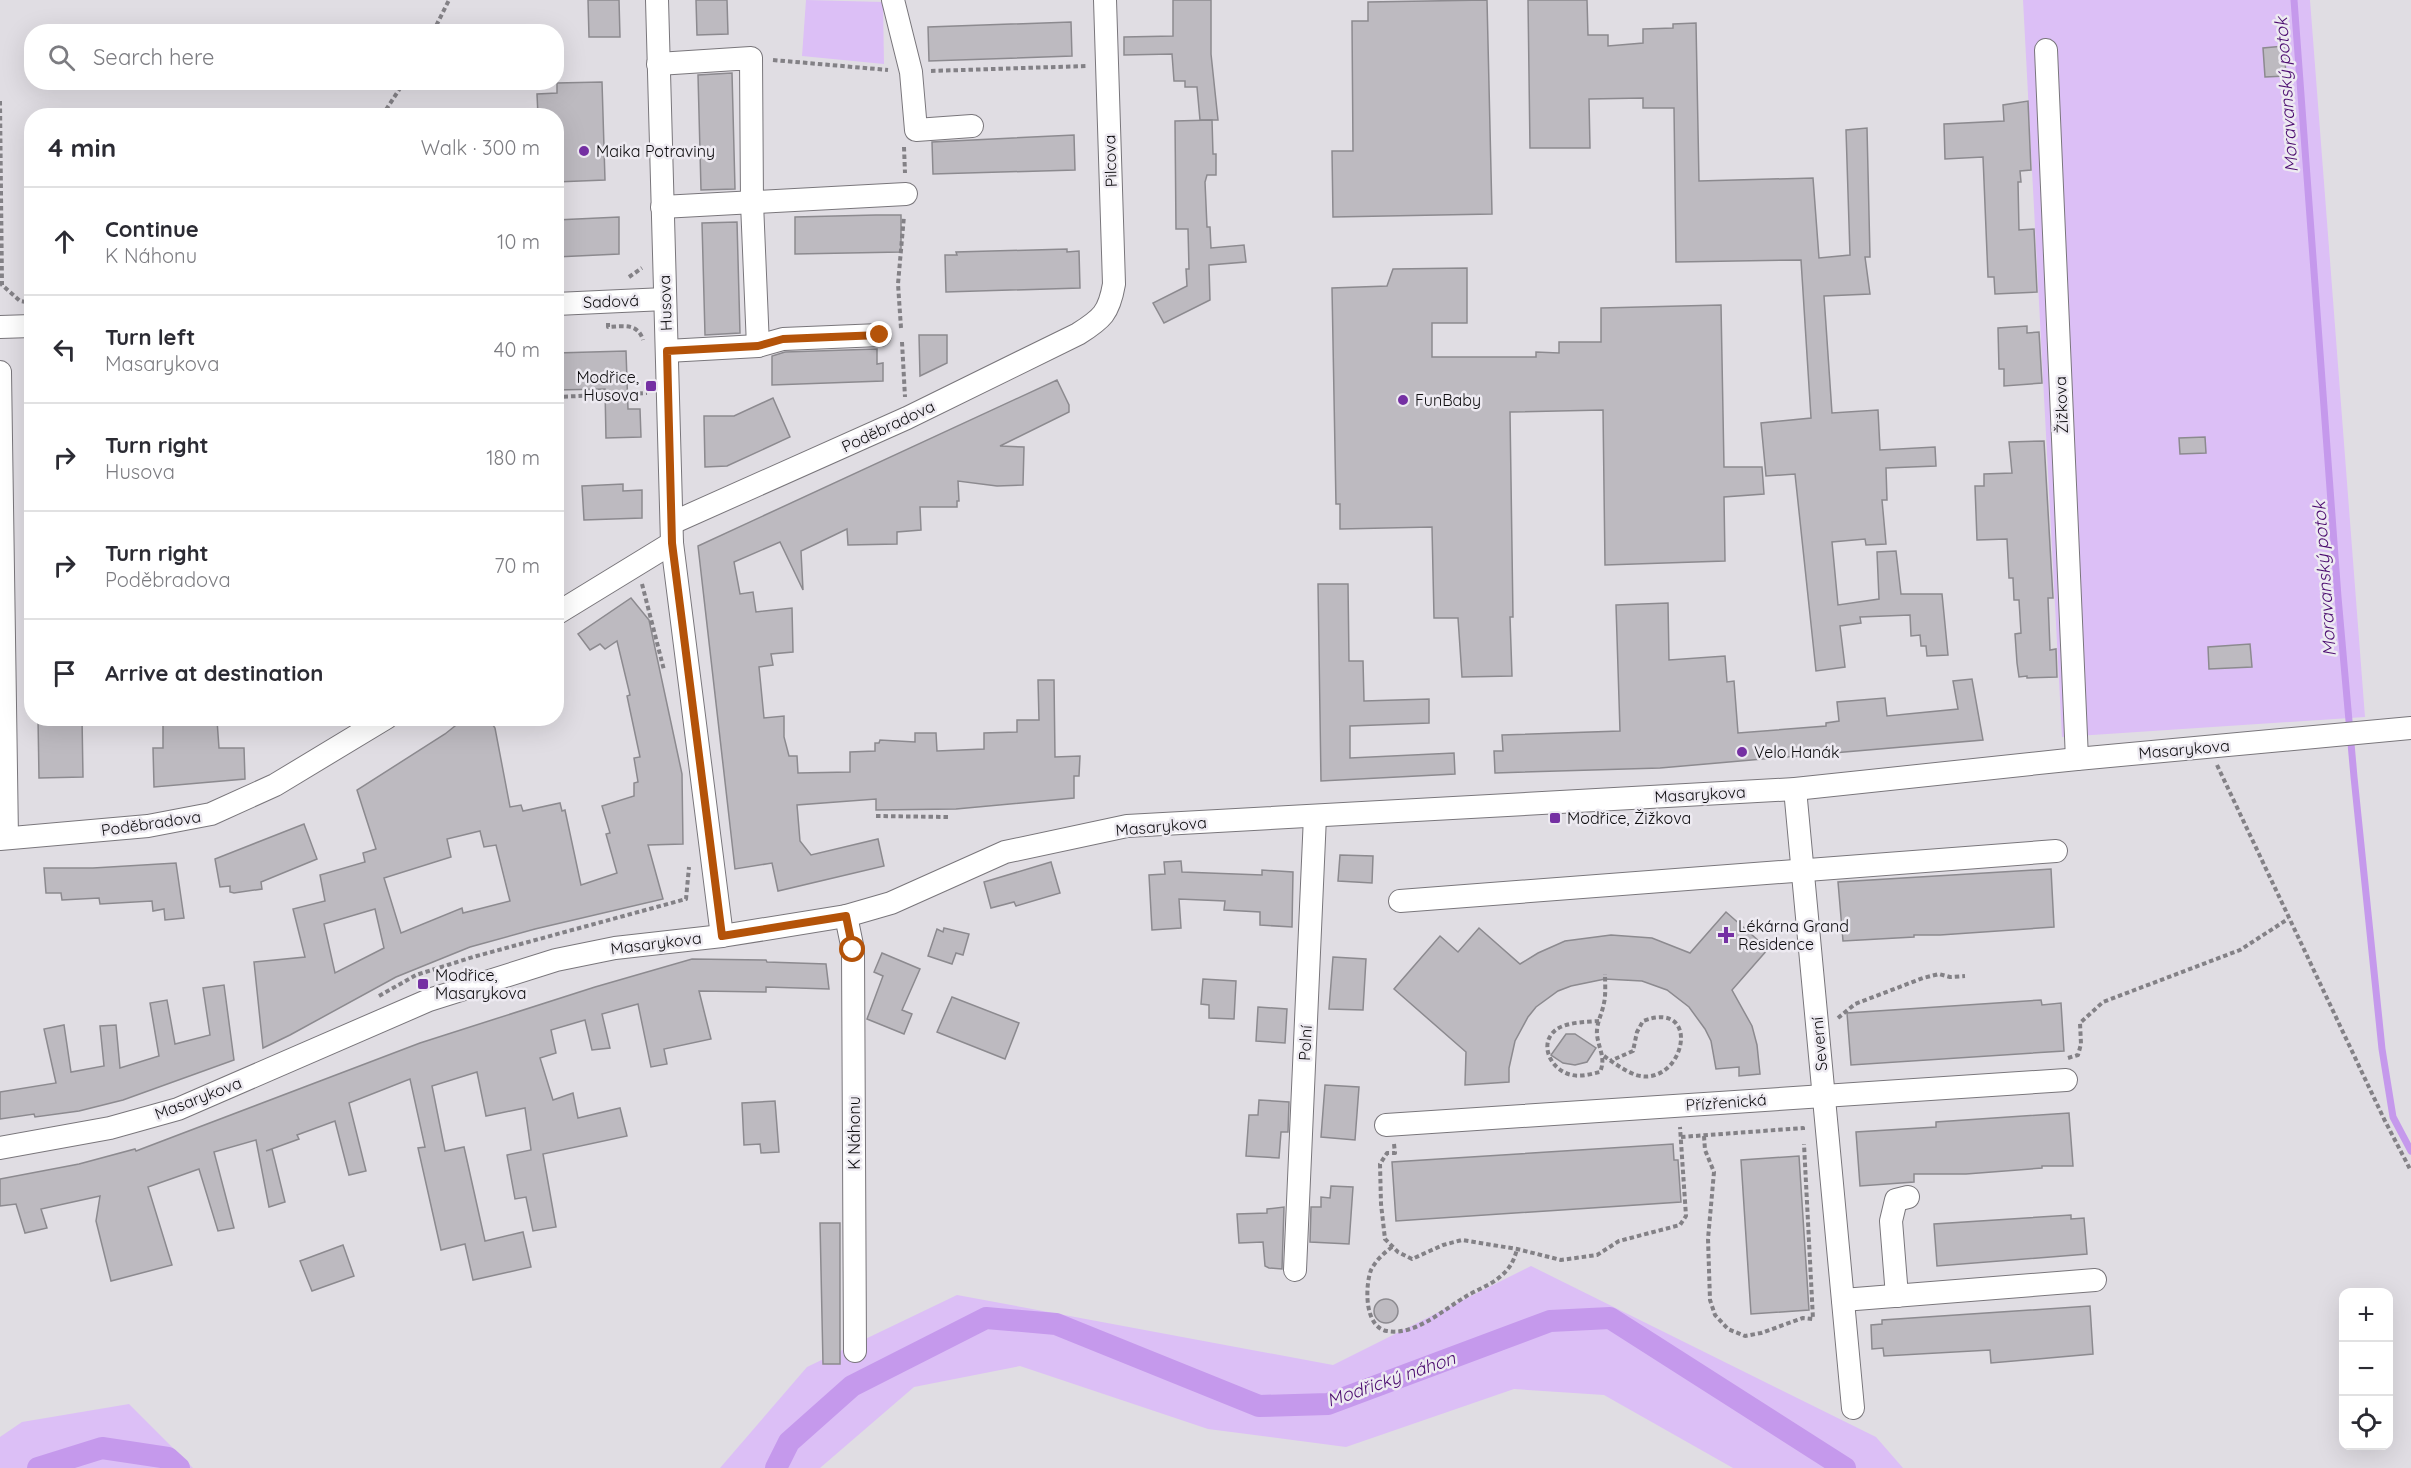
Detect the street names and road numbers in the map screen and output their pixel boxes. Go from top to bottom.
street label: Pilcova [1099,134,1121,188]
street label: Husova [654,275,676,331]
street label: Sadová [583,290,639,312]
street label: Žižkova [2050,376,2072,434]
street label: Poděbradova [838,396,938,456]
street label: Masarykova [2138,735,2230,763]
street label: Masarykova [1654,782,1746,806]
street label: Poděbradova [100,806,202,840]
street label: Masarykova [1115,812,1207,840]
street label: Masarykova [609,928,703,958]
street label: Severní [1807,1016,1831,1072]
street label: Polní [1294,1024,1316,1061]
street label: Masarykova [152,1072,244,1124]
street label: Přízřenická [1685,1089,1767,1115]
street label: K Náhonu [844,1096,864,1170]

